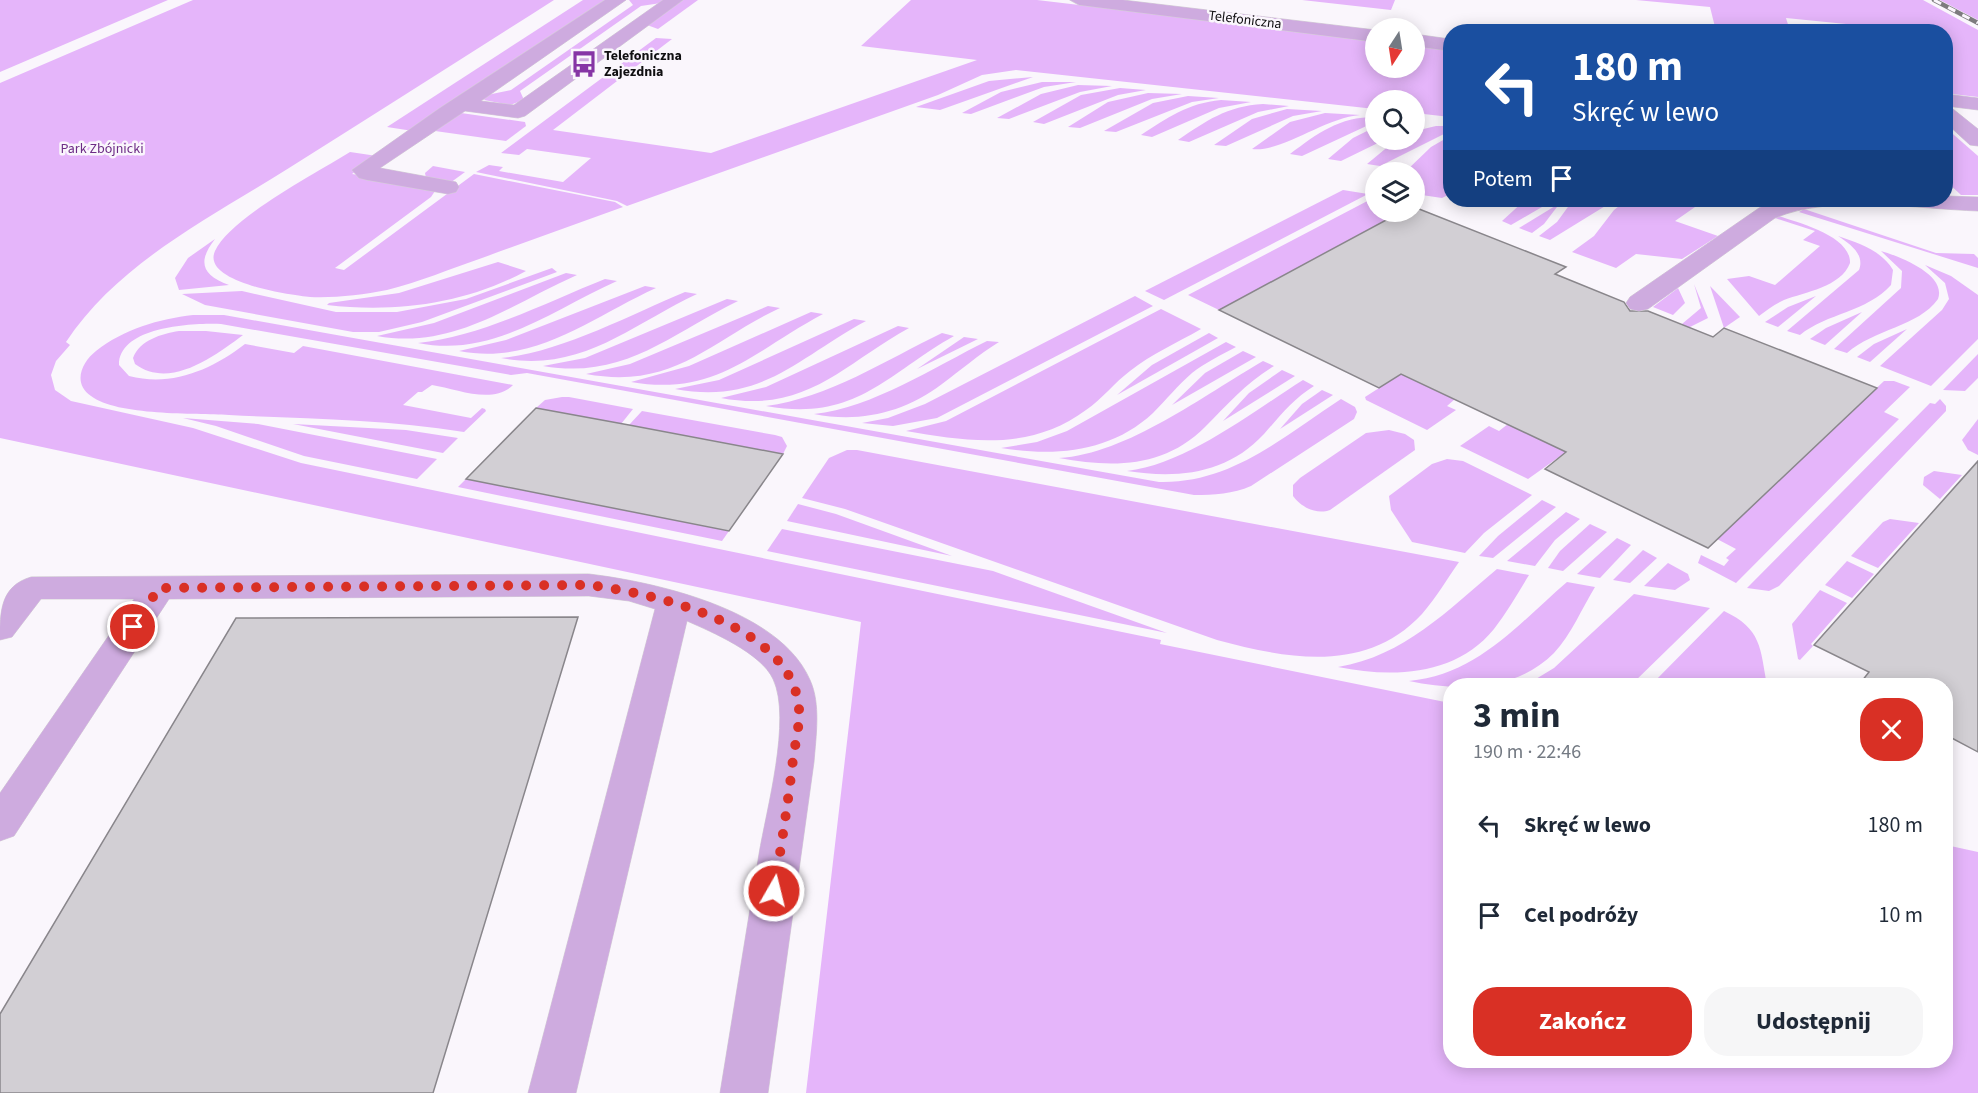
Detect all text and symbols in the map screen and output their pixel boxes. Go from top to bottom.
street label: Telefoniczna [1207,6,1283,34]
north arrow [1365,18,1425,78]
map controls [1365,18,1425,222]
text: 180 m [1572,37,1683,97]
place label: Telefoniczna Zajezdnia [604,46,682,82]
icon: left [1473,48,1551,126]
bus stop icon: Telefoniczna Zajezdnia [569,49,599,79]
button: search [1365,90,1425,150]
text: Skręć w lewo [1572,93,1719,132]
park label: Park Zbójnicki [60,139,144,159]
button: layers [1365,162,1425,222]
icon: arrive [1545,162,1578,195]
text: Potem [1473,163,1533,195]
pin [107,601,158,652]
icon: arrive [116,610,149,643]
text: 3 min [1473,690,1561,741]
button: close [1860,698,1923,761]
text: 190 m · 22:46 [1473,738,1581,766]
icon: left [1473,809,1506,842]
text: Skręć w lewo [1524,809,1651,841]
text: 180 m [1868,809,1923,841]
position arrow [742,859,806,923]
icon: arrive [1473,899,1506,932]
text: Cel podróży [1524,899,1638,931]
text: 10 m [1878,899,1923,931]
button: Zakończ [1473,987,1692,1056]
button: Udostępnij [1704,987,1923,1056]

